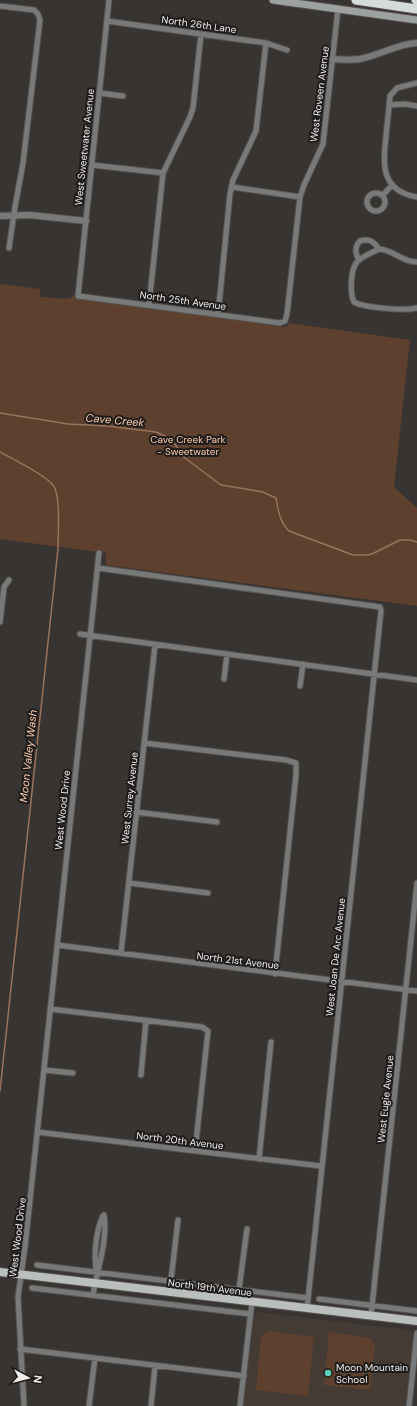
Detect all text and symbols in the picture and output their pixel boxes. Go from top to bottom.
street label: North 26th Lane [161,13,237,36]
street label: West Roveen Avenue [307,45,332,143]
street label: West Sweetwater Avenue [72,88,97,206]
street label: North 25th Avenue [139,288,227,313]
water label: Cave Creek [85,410,145,430]
park label: Cave Creek Park - Sweetwater [150,433,226,458]
water label: Moon Valley Wash [16,709,40,803]
street label: West Surrey Avenue [118,751,141,845]
street label: West Wood Drive [52,769,73,850]
street label: West Joan De Arc Avenue [323,897,348,1017]
street label: North 21st Avenue [196,949,280,972]
street label: West Eugie Avenue [374,1054,397,1143]
street label: North 20th Avenue [136,1129,225,1152]
street label: West Wood Drive [6,1196,29,1277]
street label: North 19th Avenue [167,1276,253,1299]
north arrow [8,1358,48,1398]
place label: Moon Mountain School [336,1361,408,1386]
marker: Moon Mountain School [323,1368,333,1378]
text: N [30,1374,45,1384]

